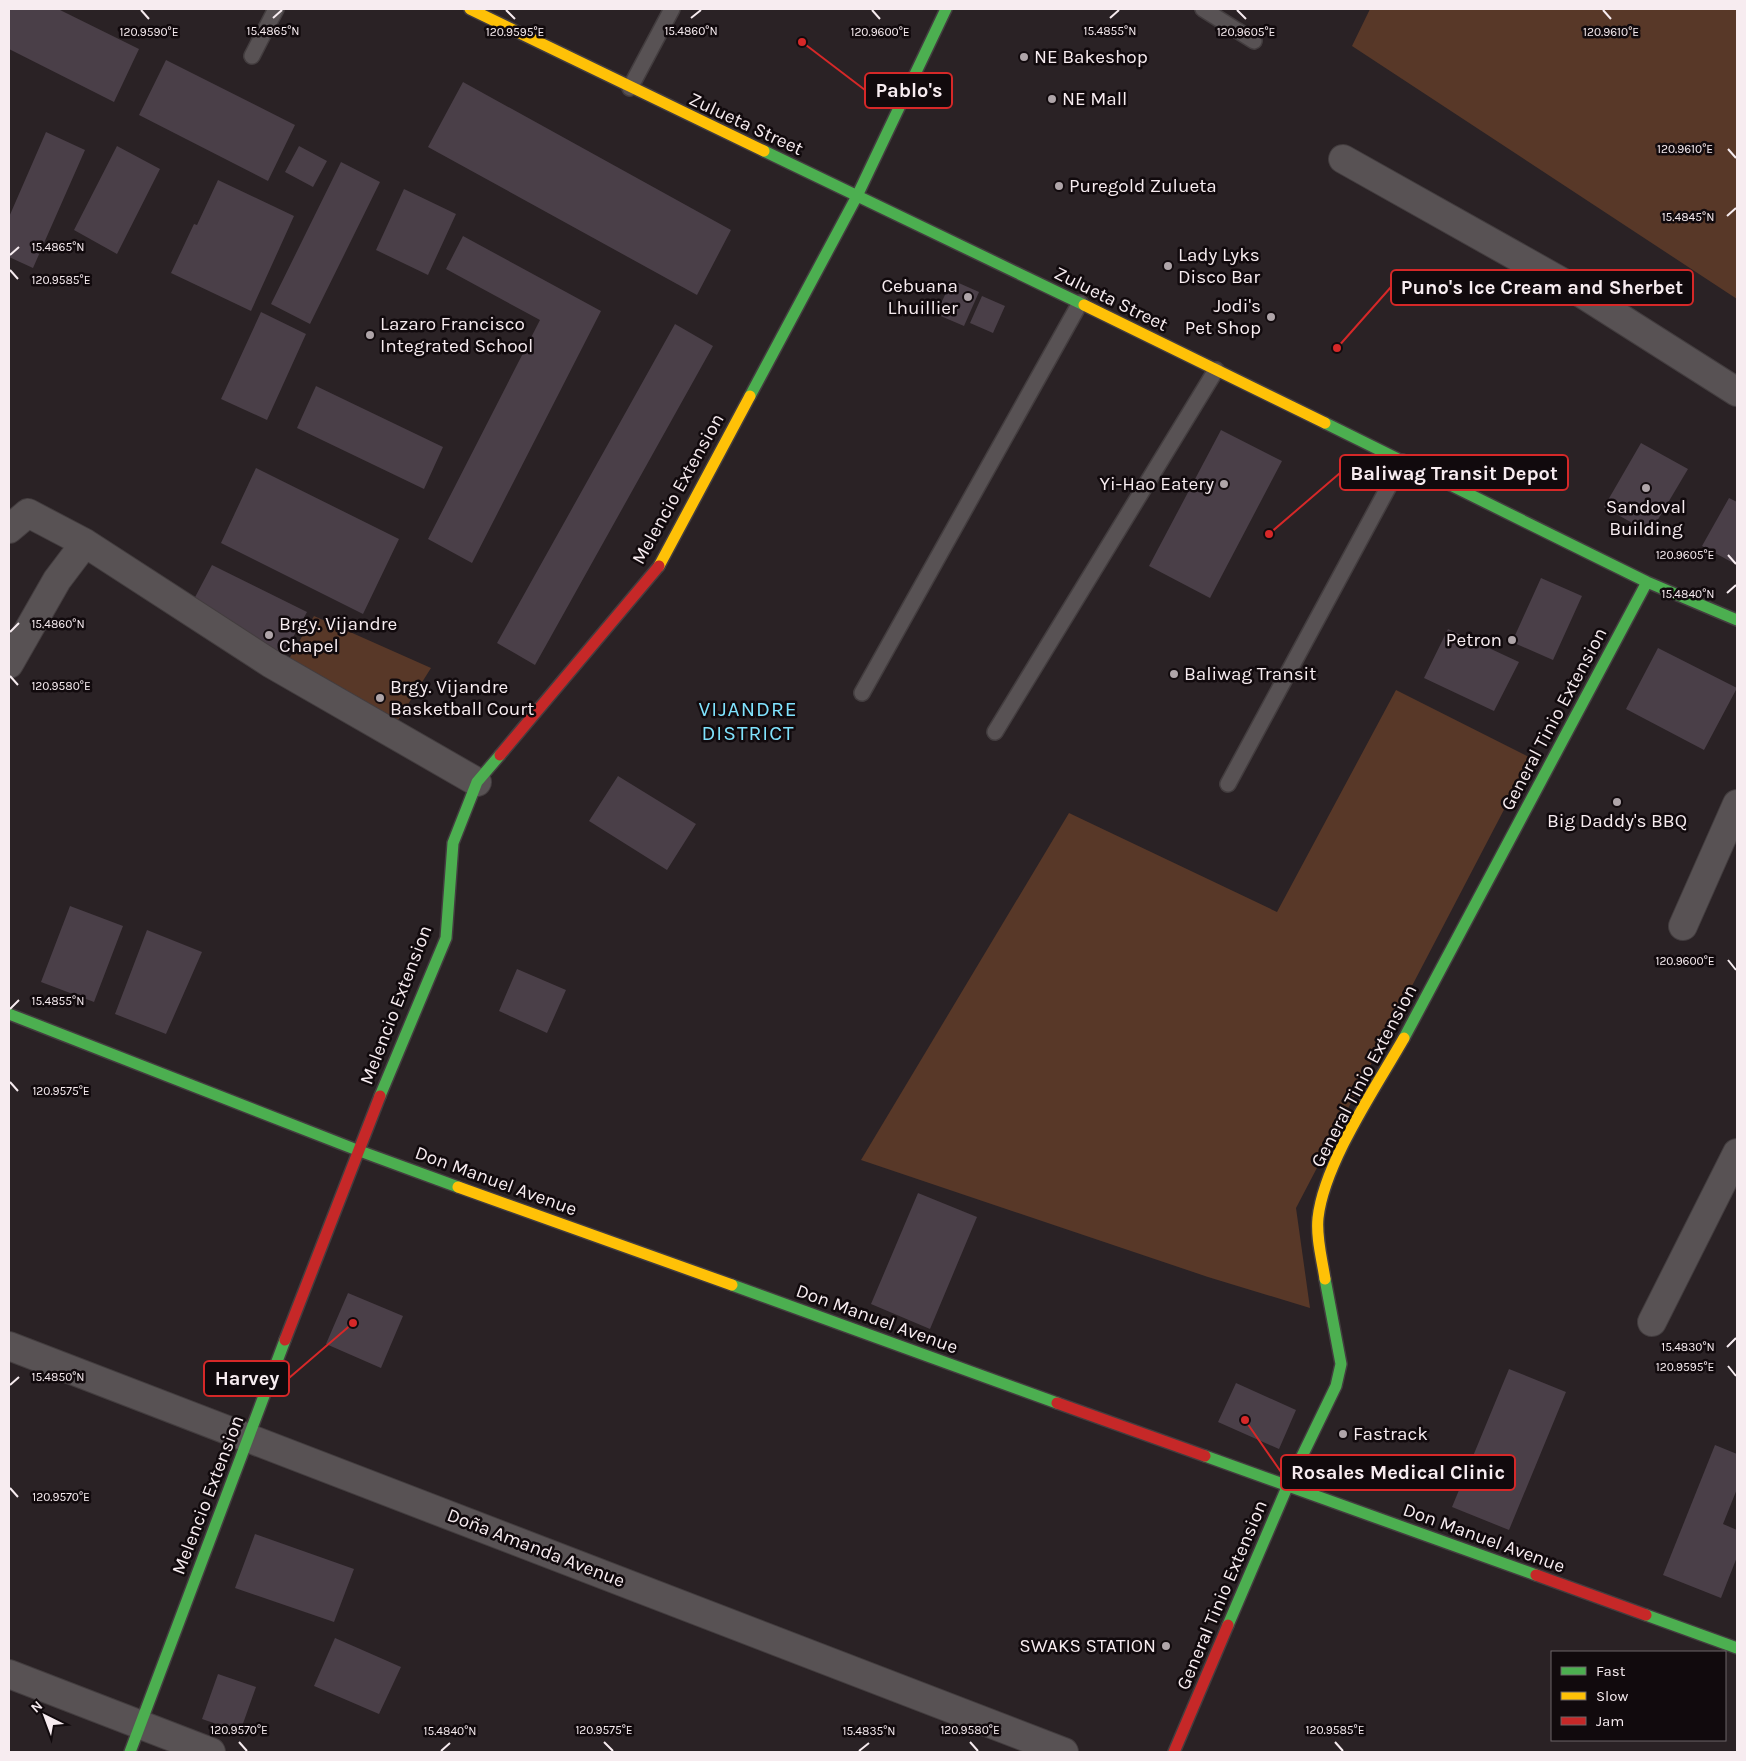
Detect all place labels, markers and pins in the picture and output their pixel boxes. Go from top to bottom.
place label: NE Bakeshop [1034,46,1148,68]
marker: NE Bakeshop [1018,51,1030,63]
callout: Pablo's [865,73,952,108]
place label: NE Mall [1062,88,1127,110]
marker: NE Mall [1046,93,1058,105]
place label: Puregold Zulueta [1069,175,1217,197]
marker: Puregold Zulueta [1053,180,1065,192]
place label: Lady Lyks Disco Bar [1178,244,1260,288]
marker: Lady Lyks Disco Bar [1162,260,1174,272]
callout: Puno's Ice Cream and Sherbet [1391,270,1693,305]
place label: Cebuana Lhuillier [881,275,958,319]
marker: Cebuana Lhuillier [962,291,974,303]
place label: Jodi's Pet Shop [1185,295,1261,339]
marker: Jodi's Pet Shop [1265,311,1277,323]
place label: Lazaro Francisco Integrated School [380,313,533,357]
marker: Lazaro Francisco Integrated School [364,329,376,341]
callout: Baliwag Transit Depot [1340,455,1568,490]
place label: Yi-Hao Eatery [1099,473,1214,495]
marker: Yi-Hao Eatery [1218,478,1230,490]
marker: Sandoval Building [1640,482,1652,494]
place label: Sandoval Building [1606,496,1686,540]
place label: Brgy. Vijandre Chapel [279,613,397,657]
marker: Brgy. Vijandre Chapel [263,629,275,641]
place label: Petron [1446,629,1502,651]
marker: Petron [1506,634,1518,646]
place label: Baliwag Transit [1184,663,1316,685]
marker: Baliwag Transit [1168,668,1180,680]
place label: Brgy. Vijandre Basketball Court [390,676,534,720]
marker: Brgy. Vijandre Basketball Court [374,692,386,704]
marker: Big Daddy's BBQ [1611,796,1623,808]
place label: Big Daddy's BBQ [1547,810,1687,832]
callout: Harvey [204,1361,289,1396]
place label: Fastrack [1353,1423,1428,1445]
marker: Fastrack [1337,1428,1349,1440]
callout: Rosales Medical Clinic [1281,1455,1515,1490]
place label: SWAKS STATION [1019,1635,1156,1657]
marker: SWAKS STATION [1160,1640,1172,1652]

